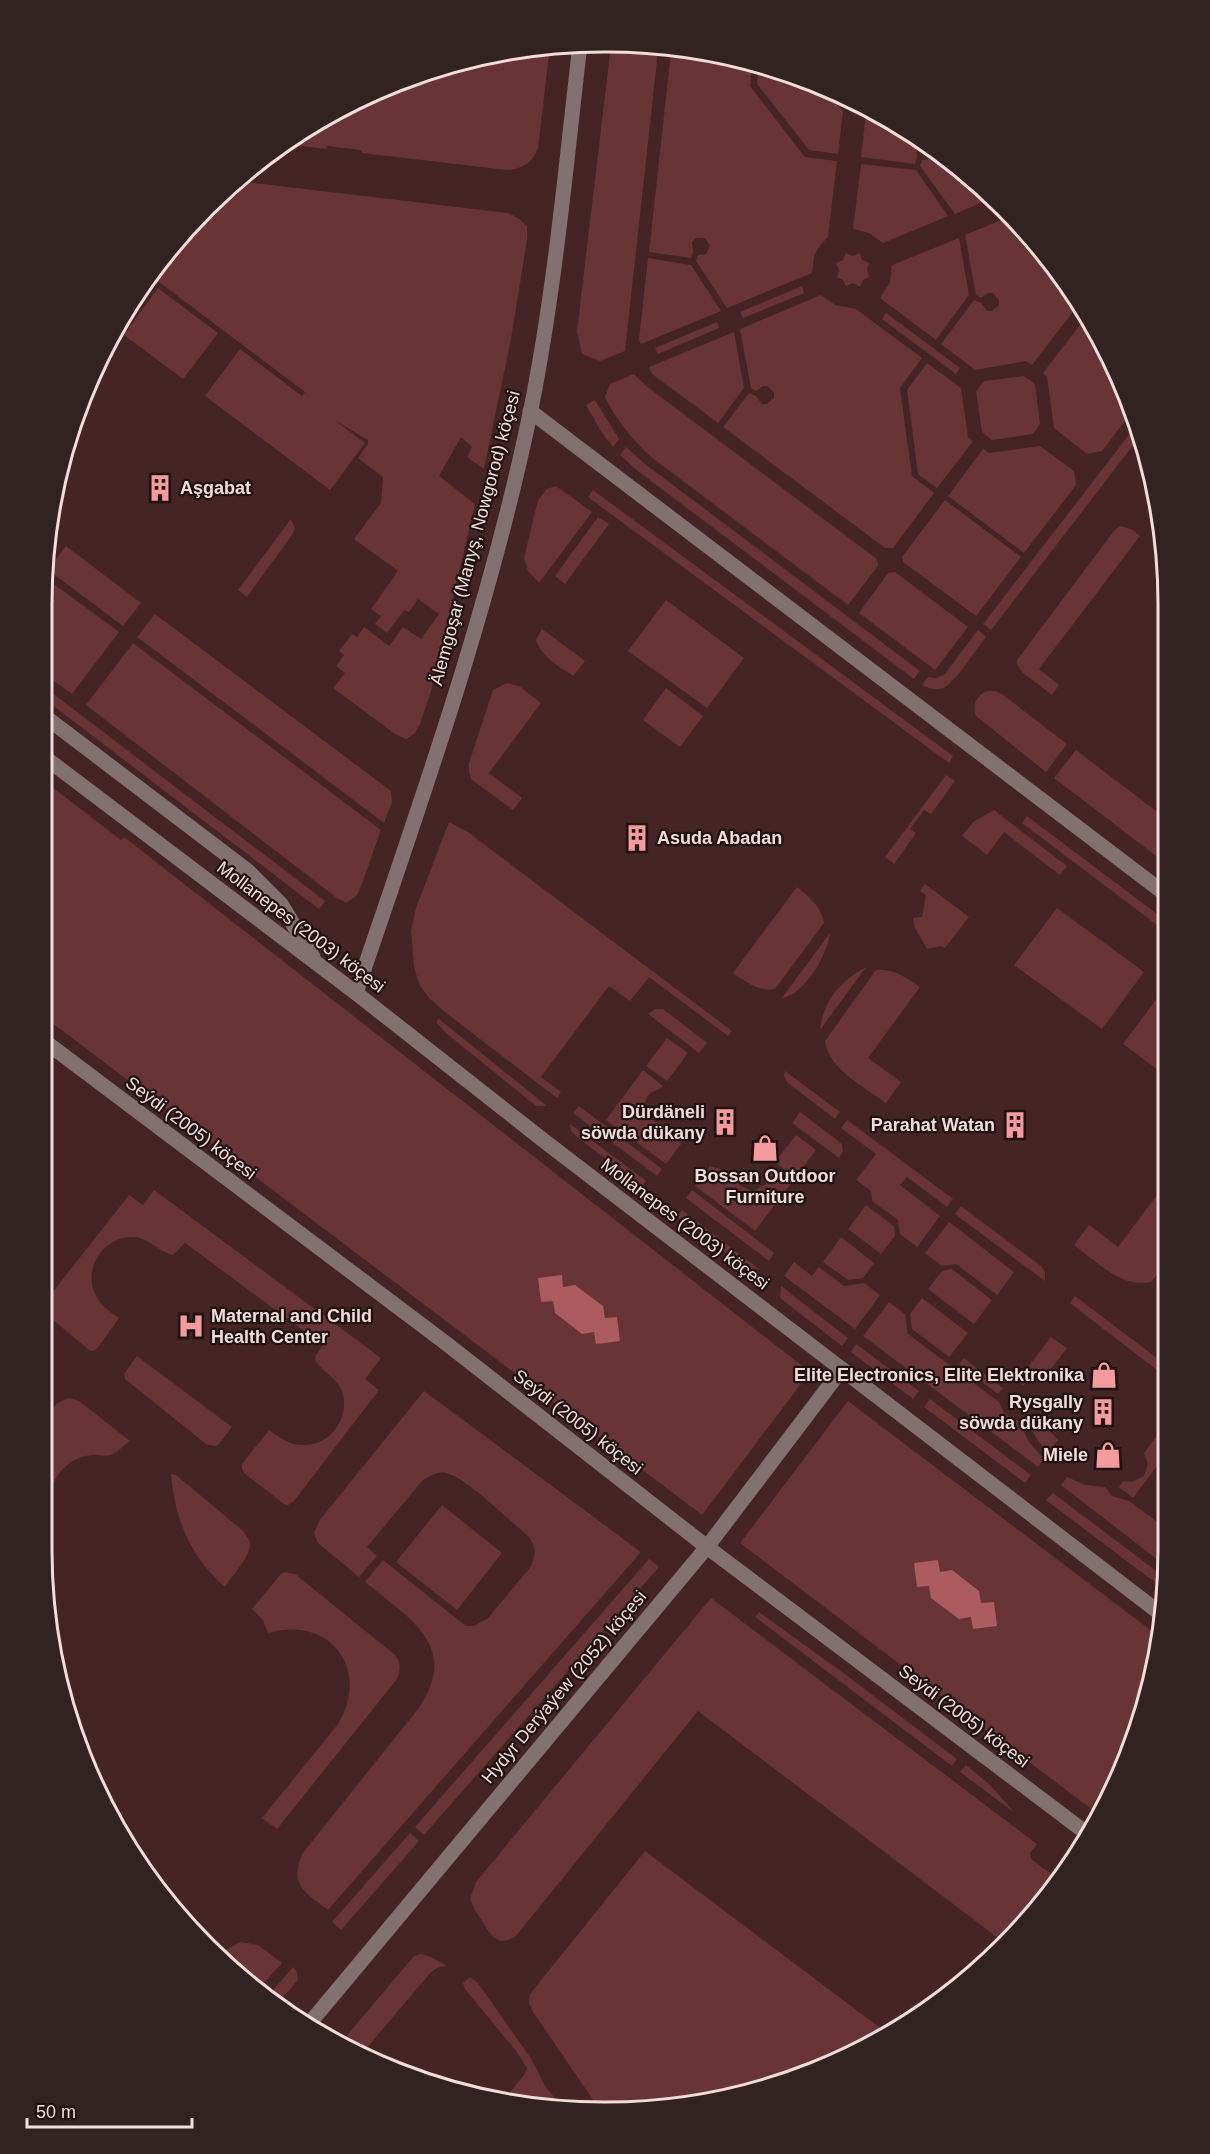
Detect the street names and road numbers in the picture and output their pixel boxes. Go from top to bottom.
street label: Älemgoşar (Manyş, Nowgorod) köçesi [426,389,524,687]
street label: Mollanepes (2003) köçesi [213,857,389,997]
street label: Seýdi (2005) köçesi [122,1072,260,1184]
street label: Mollanepes (2003) köçesi [597,1154,773,1294]
street label: Seýdi (2005) köçesi [510,1365,646,1479]
street label: Hydyr Derýaýew (2052) köçesi [478,1587,650,1787]
street label: Seýdi (2005) köçesi [895,1660,1033,1772]

